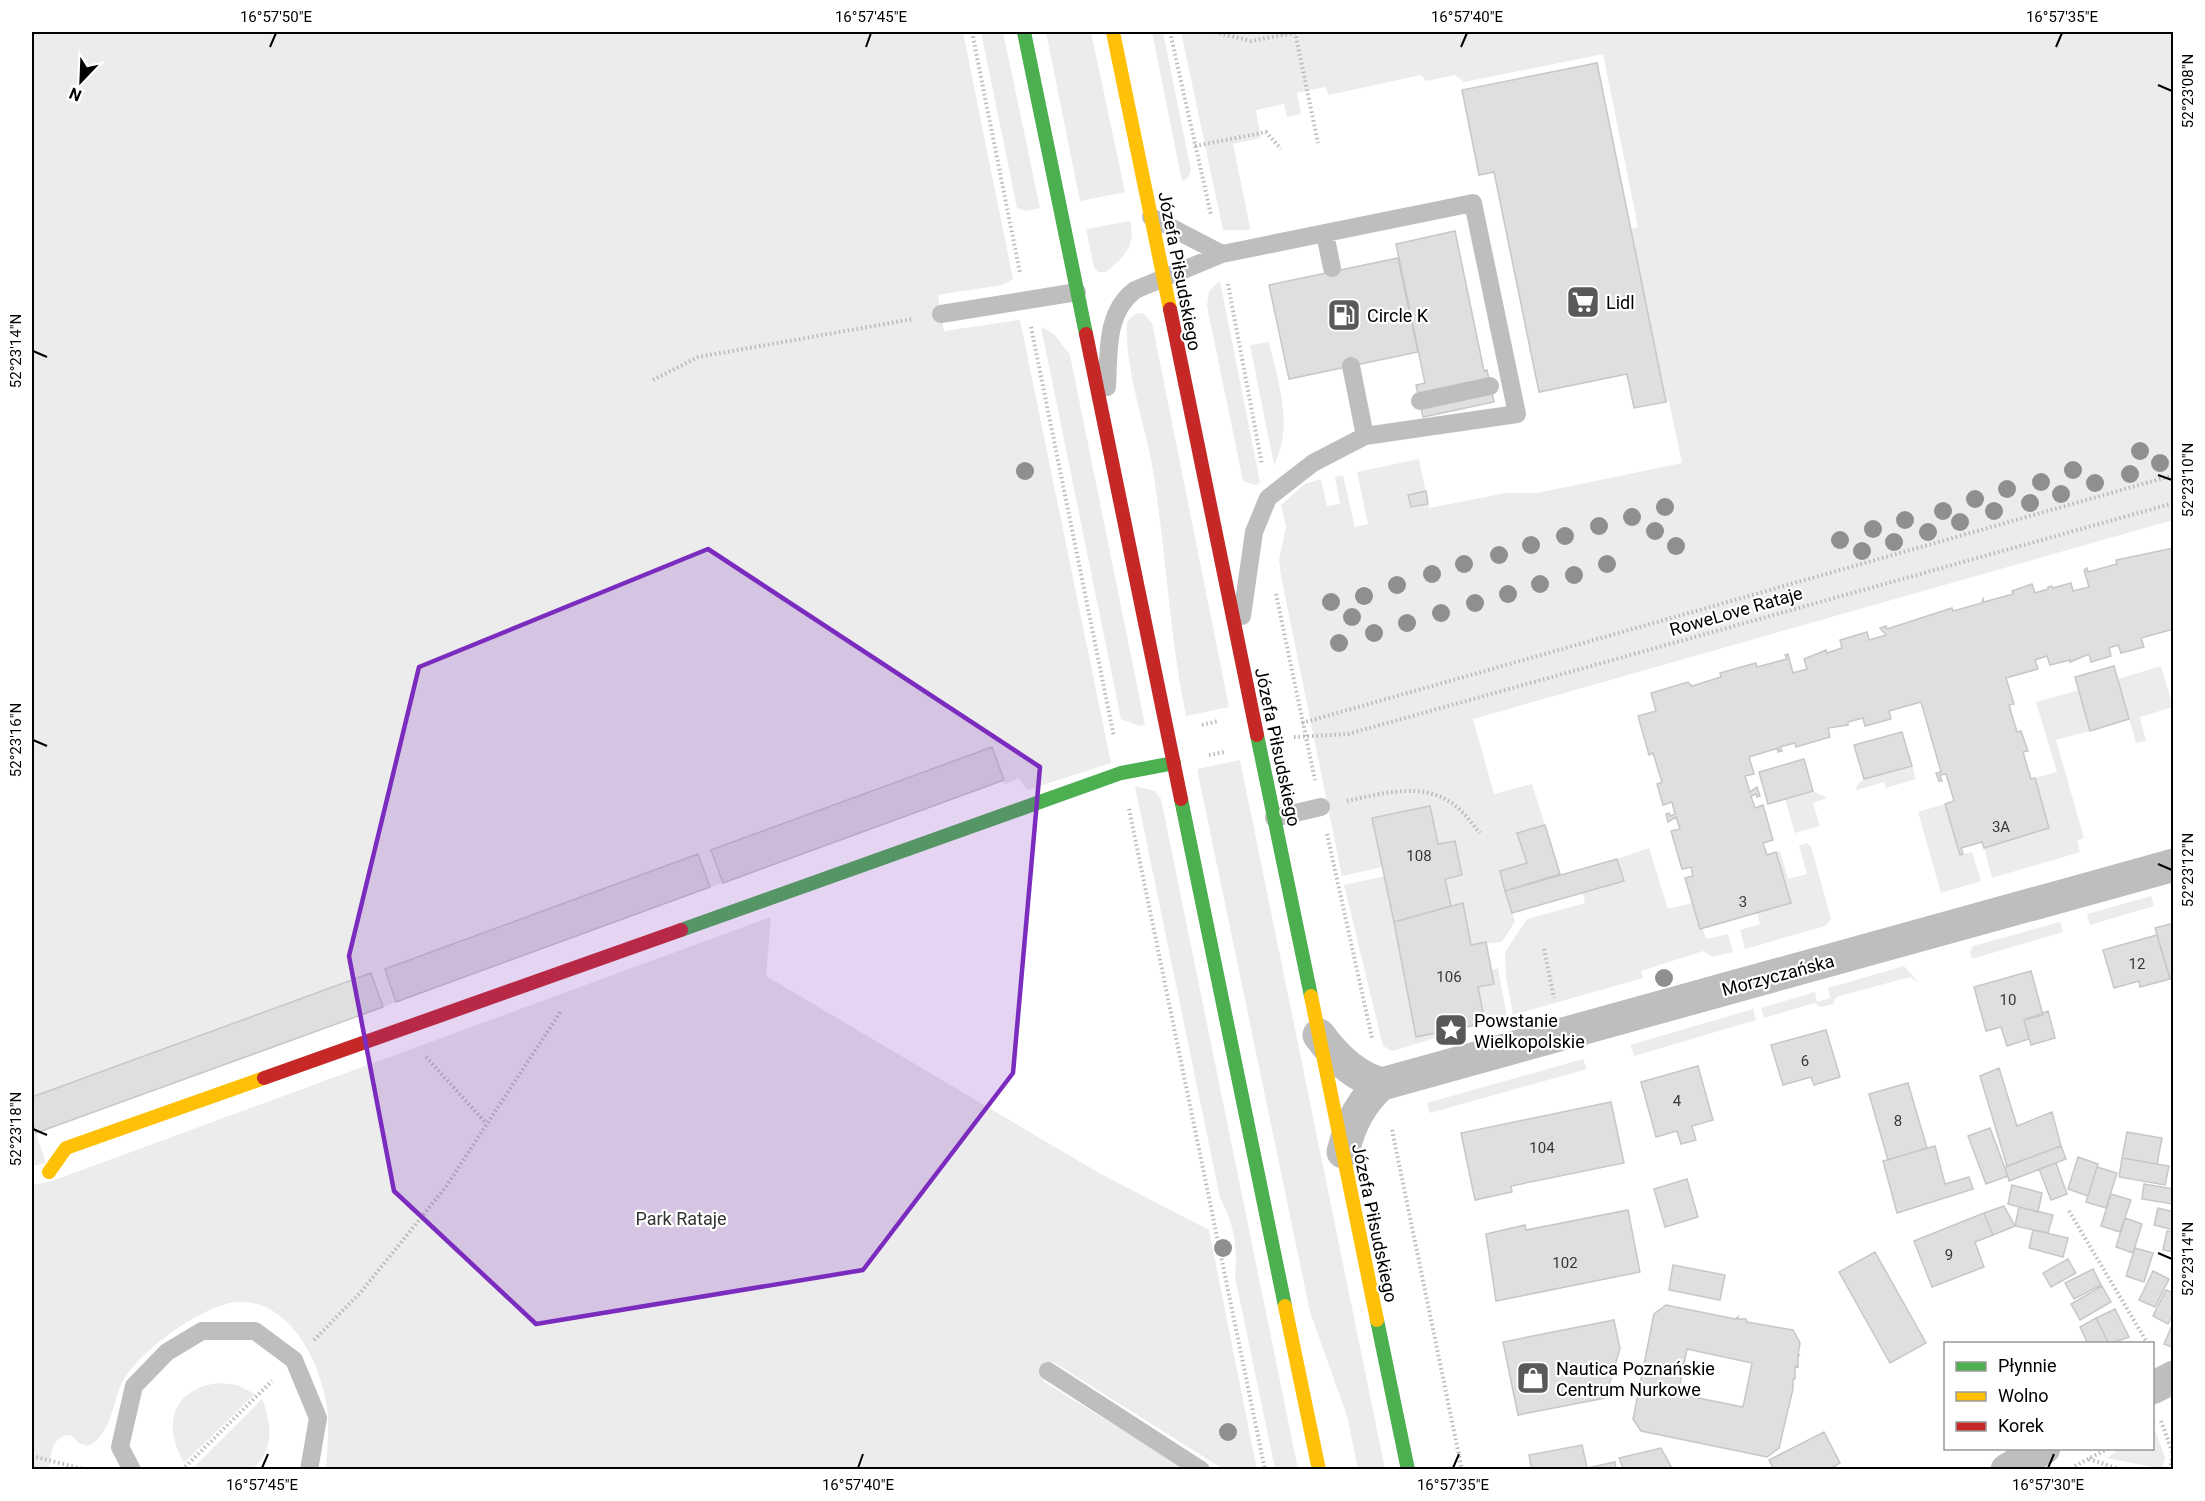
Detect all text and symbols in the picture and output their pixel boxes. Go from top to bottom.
text: 16°57'50"E [240,8,313,26]
text: 16°57'45"E [835,8,908,26]
text: 16°57'40"E [1431,8,1504,26]
text: 16°57'35"E [2026,8,2099,26]
north arrow [51,51,111,111]
text: 52°23'08"N [2179,54,2197,128]
text: N [66,83,84,105]
street label: Józefa Piłsudskiego [1154,190,1206,352]
supermarket icon: Lidl [1565,284,1601,320]
place label: Lidl [1606,292,1635,313]
fuel station icon: Circle K [1326,297,1362,333]
place label: Circle K [1367,305,1429,326]
text: 52°23'14"N [7,314,25,388]
text: 52°23'10"N [2179,443,2197,517]
street label: RoweLove Rataje [1667,582,1805,640]
street label: Józefa Piłsudskiego [1251,666,1305,828]
text: 52°23'16"N [7,703,25,777]
house number: 3A [1992,818,2010,836]
text: 52°23'12"N [2179,833,2197,907]
house number: 108 [1406,847,1432,865]
house number: 3 [1739,893,1747,911]
street label: Morzyczańska [1719,950,1837,1000]
house number: 12 [2129,955,2145,973]
house number: 106 [1436,968,1462,986]
house number: 10 [2000,991,2016,1009]
place label: Powstanie Wielkopolskie [1474,1010,1585,1052]
place icon: Powstanie Wielkopolskie [1433,1012,1469,1048]
house number: 6 [1801,1052,1809,1070]
text: 52°23'18"N [7,1092,25,1166]
house number: 4 [1673,1092,1682,1110]
house number: 8 [1894,1112,1902,1130]
house number: 104 [1529,1139,1555,1157]
street label: Józefa Piłsudskiego [1348,1142,1402,1304]
park label: Park Rataje [635,1208,727,1229]
text: 52°23'14"N [2179,1222,2197,1296]
house number: 9 [1945,1246,1953,1264]
house number: 102 [1552,1254,1578,1272]
legend [1944,1342,2154,1450]
text: Płynnie [1998,1355,2057,1376]
place label: Nautica Poznańskie Centrum Nurkowe [1556,1358,1715,1400]
shop icon: Nautica Poznańskie Centrum Nurkowe [1515,1360,1551,1396]
text: Wolno [1998,1385,2049,1406]
text: Korek [1998,1415,2045,1436]
text: 16°57'45"E [226,1476,299,1494]
text: 16°57'40"E [822,1476,895,1494]
text: 16°57'35"E [1417,1476,1490,1494]
text: 16°57'30"E [2012,1476,2085,1494]

